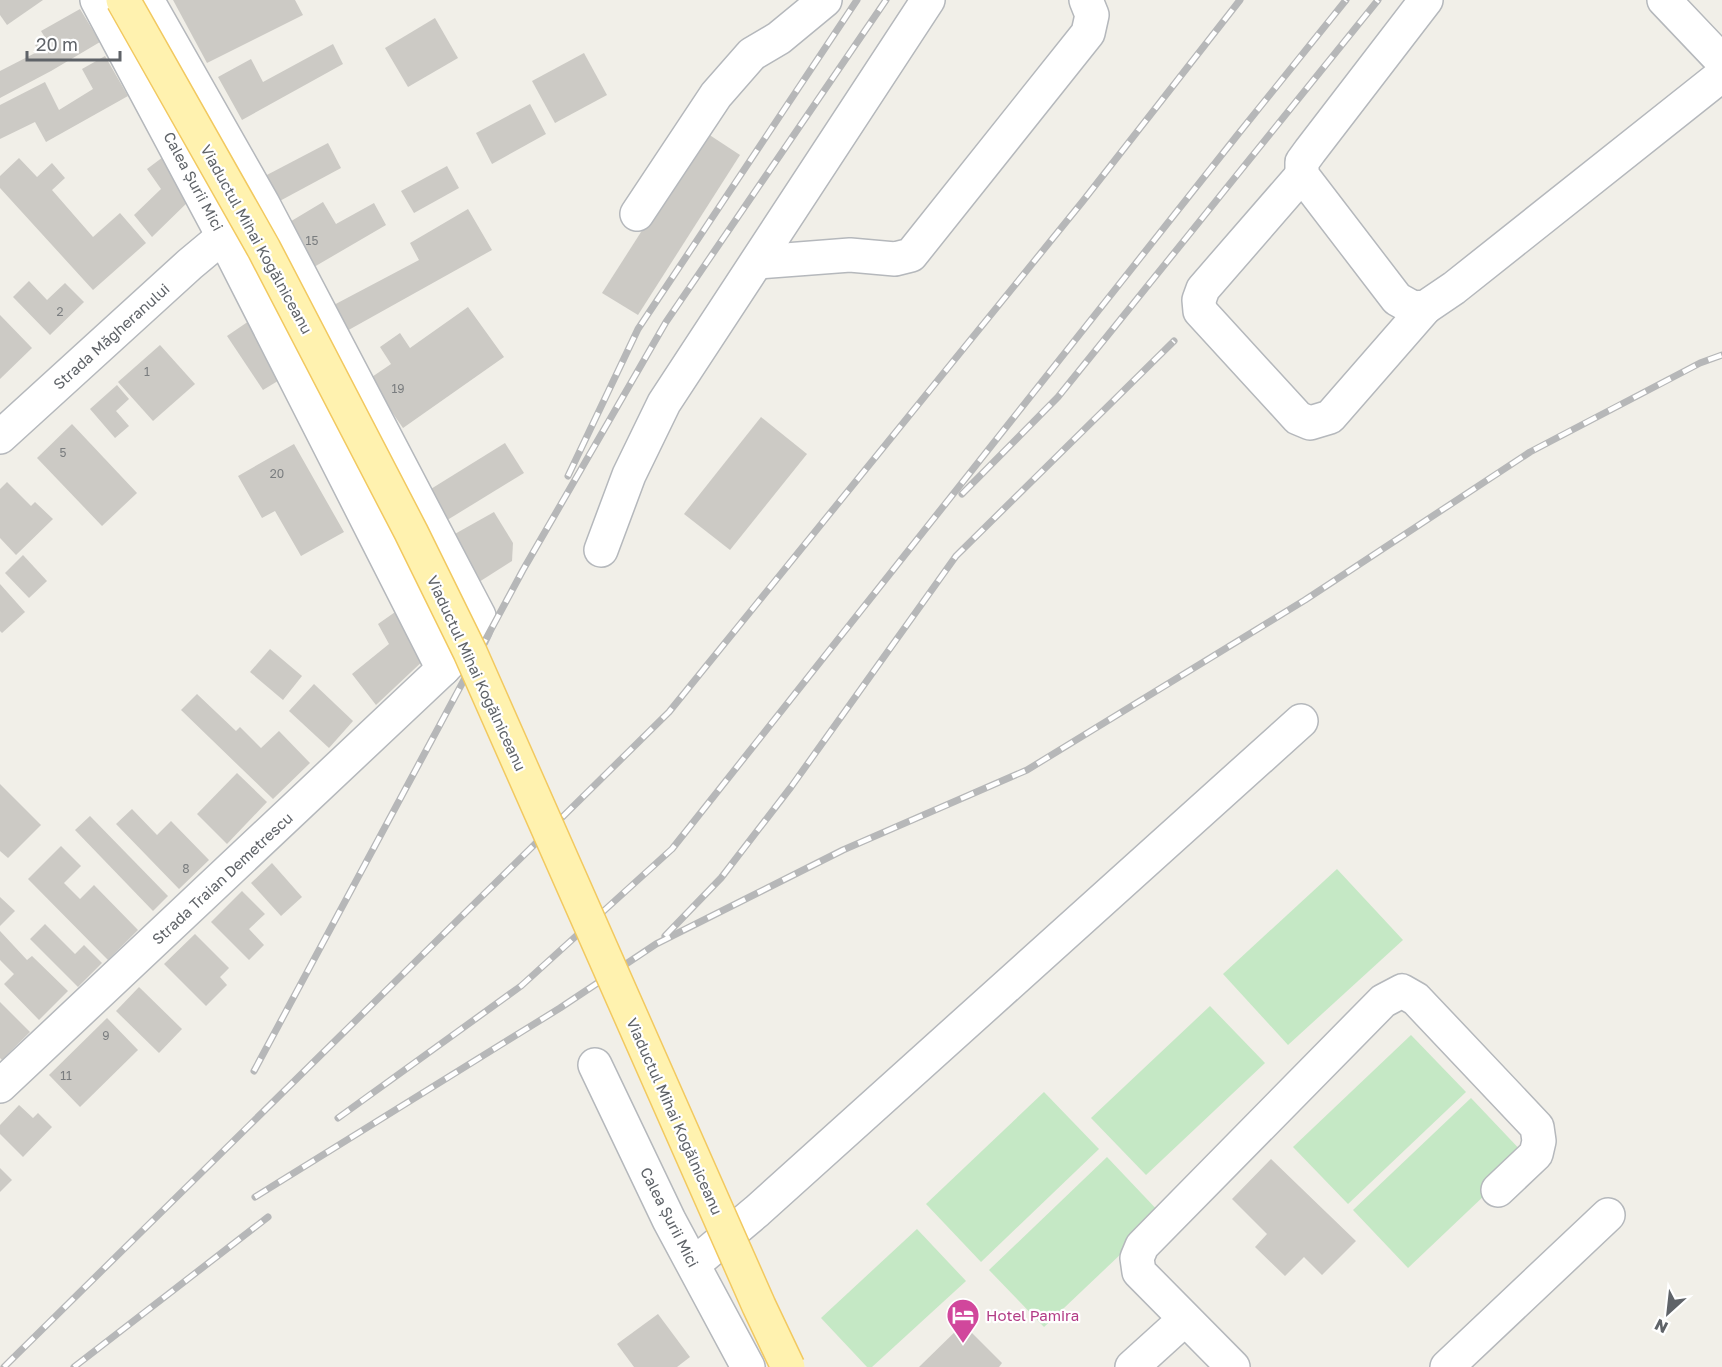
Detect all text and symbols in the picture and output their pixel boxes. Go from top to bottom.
scale bar [27,24,120,62]
text: 20 m [36,33,78,55]
street label: Calea Șurii Mici [160,128,228,234]
street label: Viaductul Mihai Kogălniceanu [197,141,317,337]
house number: 15 [306,233,318,248]
street label: Strada Măgheranului [49,279,173,393]
house number: 2 [57,304,64,319]
house number: 1 [144,364,150,379]
house number: 19 [391,381,405,396]
house number: 5 [60,445,67,460]
house number: 20 [270,466,284,481]
street label: Viaductul Mihai Kogălniceanu [424,572,530,774]
street label: Strada Traian Demetrescu [148,808,296,948]
house number: 8 [182,861,190,876]
street label: Viaductul Mihai Kogălniceanu [623,1015,727,1217]
house number: 9 [102,1028,110,1043]
house number: 11 [60,1068,72,1083]
street label: Calea Șurii Mici [637,1164,703,1270]
north arrow [1638,1283,1698,1343]
hotel icon: Hotel Pamira [945,1297,981,1344]
place label: Hotel Pamira [986,1306,1079,1324]
text: N [1651,1315,1671,1338]

